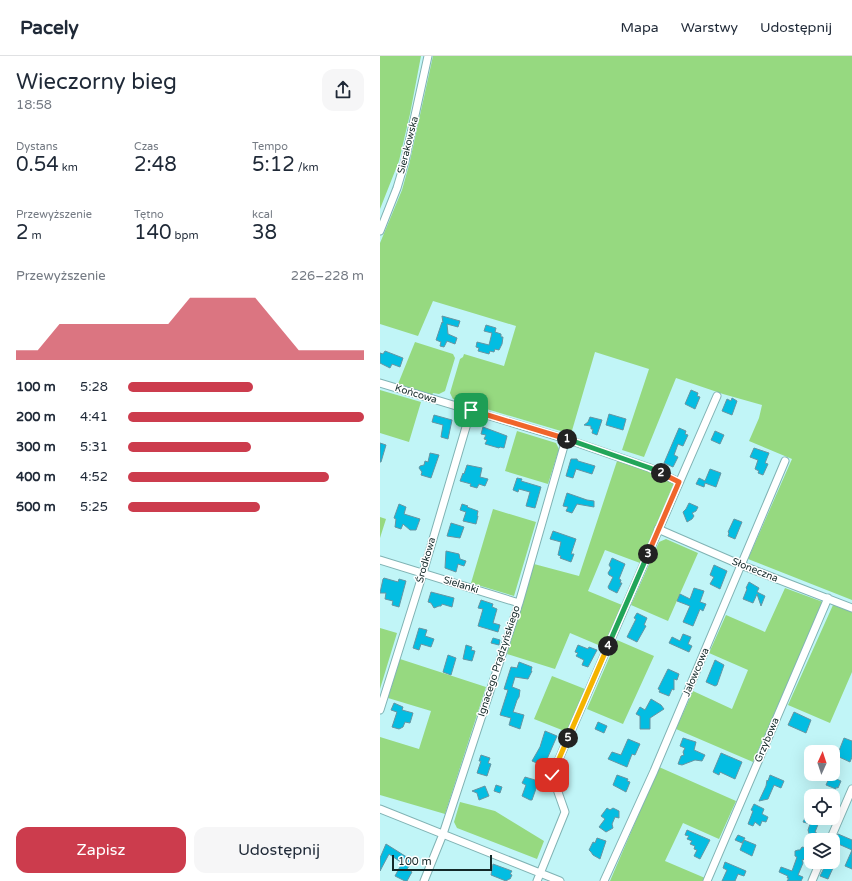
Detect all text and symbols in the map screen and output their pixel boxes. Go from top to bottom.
text: Pacely [20,17,79,39]
text: Mapa [621,19,659,36]
text: Warstwy [681,19,738,36]
text: Udostępnij [760,19,832,36]
text: Wieczorny bieg [16,69,177,95]
button: share [322,69,364,111]
text: 18:58 [16,97,52,113]
street label: Sierakowska [395,115,421,175]
text: Dystans [16,140,58,153]
text: Czas [134,140,159,153]
text: Tempo [252,140,288,153]
text: 0.54 [16,153,59,177]
text: 2:48 [134,153,177,177]
text: 5:12 [252,153,295,177]
text: km [59,161,78,174]
text: /km [295,161,319,174]
text: Przewyższenie [16,208,92,221]
text: Tętno [134,208,164,221]
text: kcal [252,208,273,221]
text: 2 [16,221,29,245]
text: 140 [134,221,172,245]
text: 38 [252,221,277,245]
text: m [29,229,42,242]
text: bpm [172,229,199,242]
text: Przewyższenie [16,268,106,284]
text: 226–228 m [291,268,364,284]
text: 100 m [16,379,56,395]
text: 5:28 [80,379,108,395]
street label: Końcowa [393,382,439,406]
pin [454,393,488,427]
icon: arrive [460,399,482,421]
text: 200 m [16,409,56,425]
text: 4:41 [80,409,108,425]
pin: 1 [557,429,577,449]
text: 1 [564,432,570,445]
text: 300 m [16,439,56,455]
text: 5:31 [80,439,108,455]
pin: 2 [651,463,671,483]
text: 2 [658,466,664,479]
text: 400 m [16,469,56,485]
text: 4:52 [80,469,108,485]
text: 500 m [16,499,56,515]
text: 5:25 [80,499,108,515]
street label: Środkowa [414,536,438,584]
pin: 3 [638,544,658,564]
text: 3 [645,547,651,560]
street label: Słoneczna [730,555,780,585]
street label: Sielanki [442,574,480,596]
street label: Ignacego Prądzyńskiego [475,604,523,718]
pin: 4 [598,636,618,656]
text: 4 [605,639,611,652]
street label: Jałowcowa [680,646,712,698]
street label: Grzybowa [752,716,782,764]
pin: 5 [558,728,578,748]
text: 5 [565,731,571,744]
north arrow [804,745,840,781]
map controls [804,745,840,869]
pin [535,758,569,792]
icon: check [541,764,563,786]
button: locate [804,789,840,825]
button: Zapisz [16,827,186,873]
button: Udostępnij [194,827,364,873]
button: layers [804,833,840,869]
scale bar [392,853,492,872]
text: 100 m [398,855,432,868]

